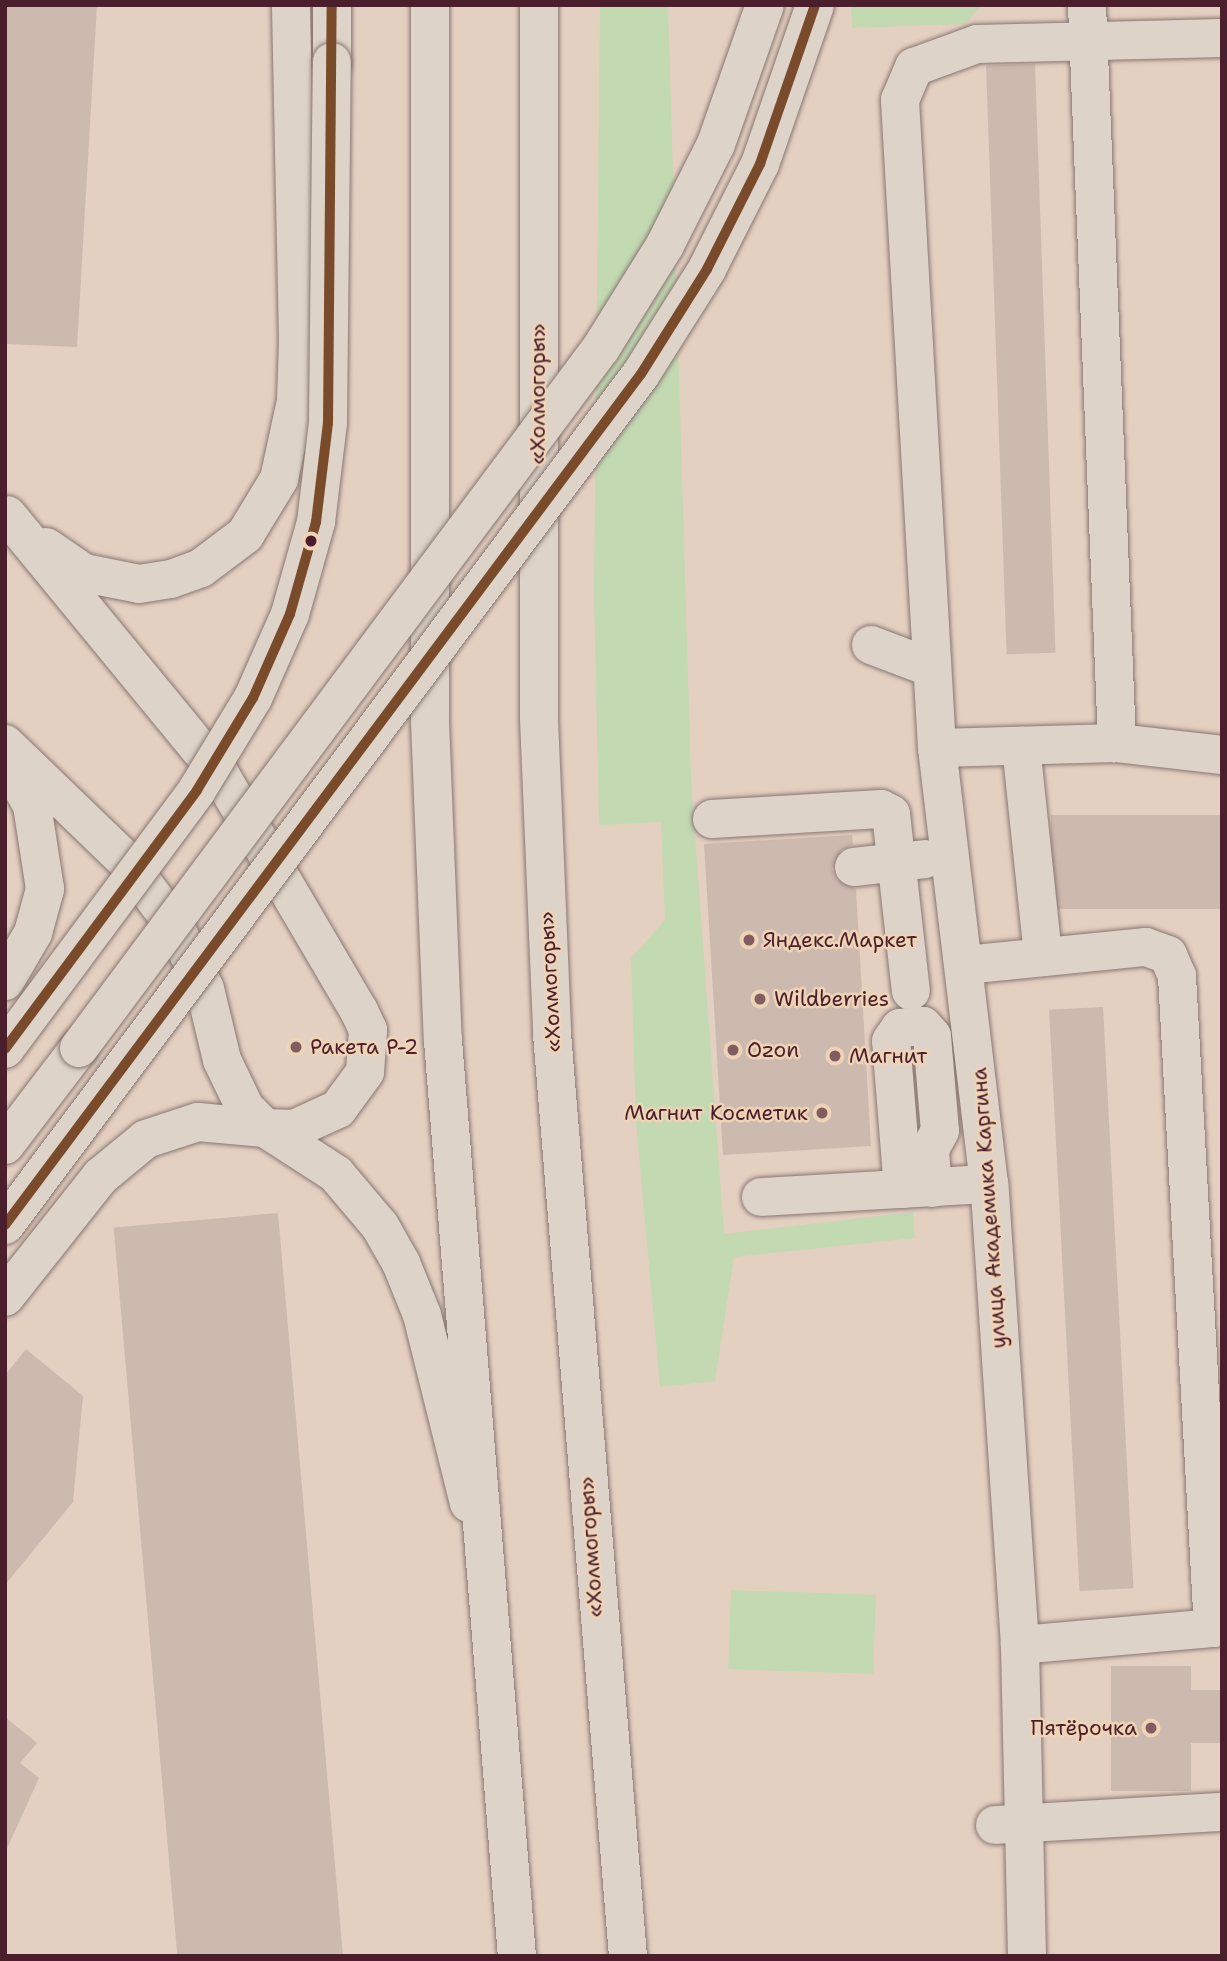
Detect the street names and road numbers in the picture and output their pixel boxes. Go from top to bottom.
street label: «Холмогоры» [525,324,551,464]
street label: «Холмогоры» [534,911,566,1053]
street label: улица Академика Каргина [967,1067,1011,1349]
street label: «Холмогоры» [574,1476,608,1618]

